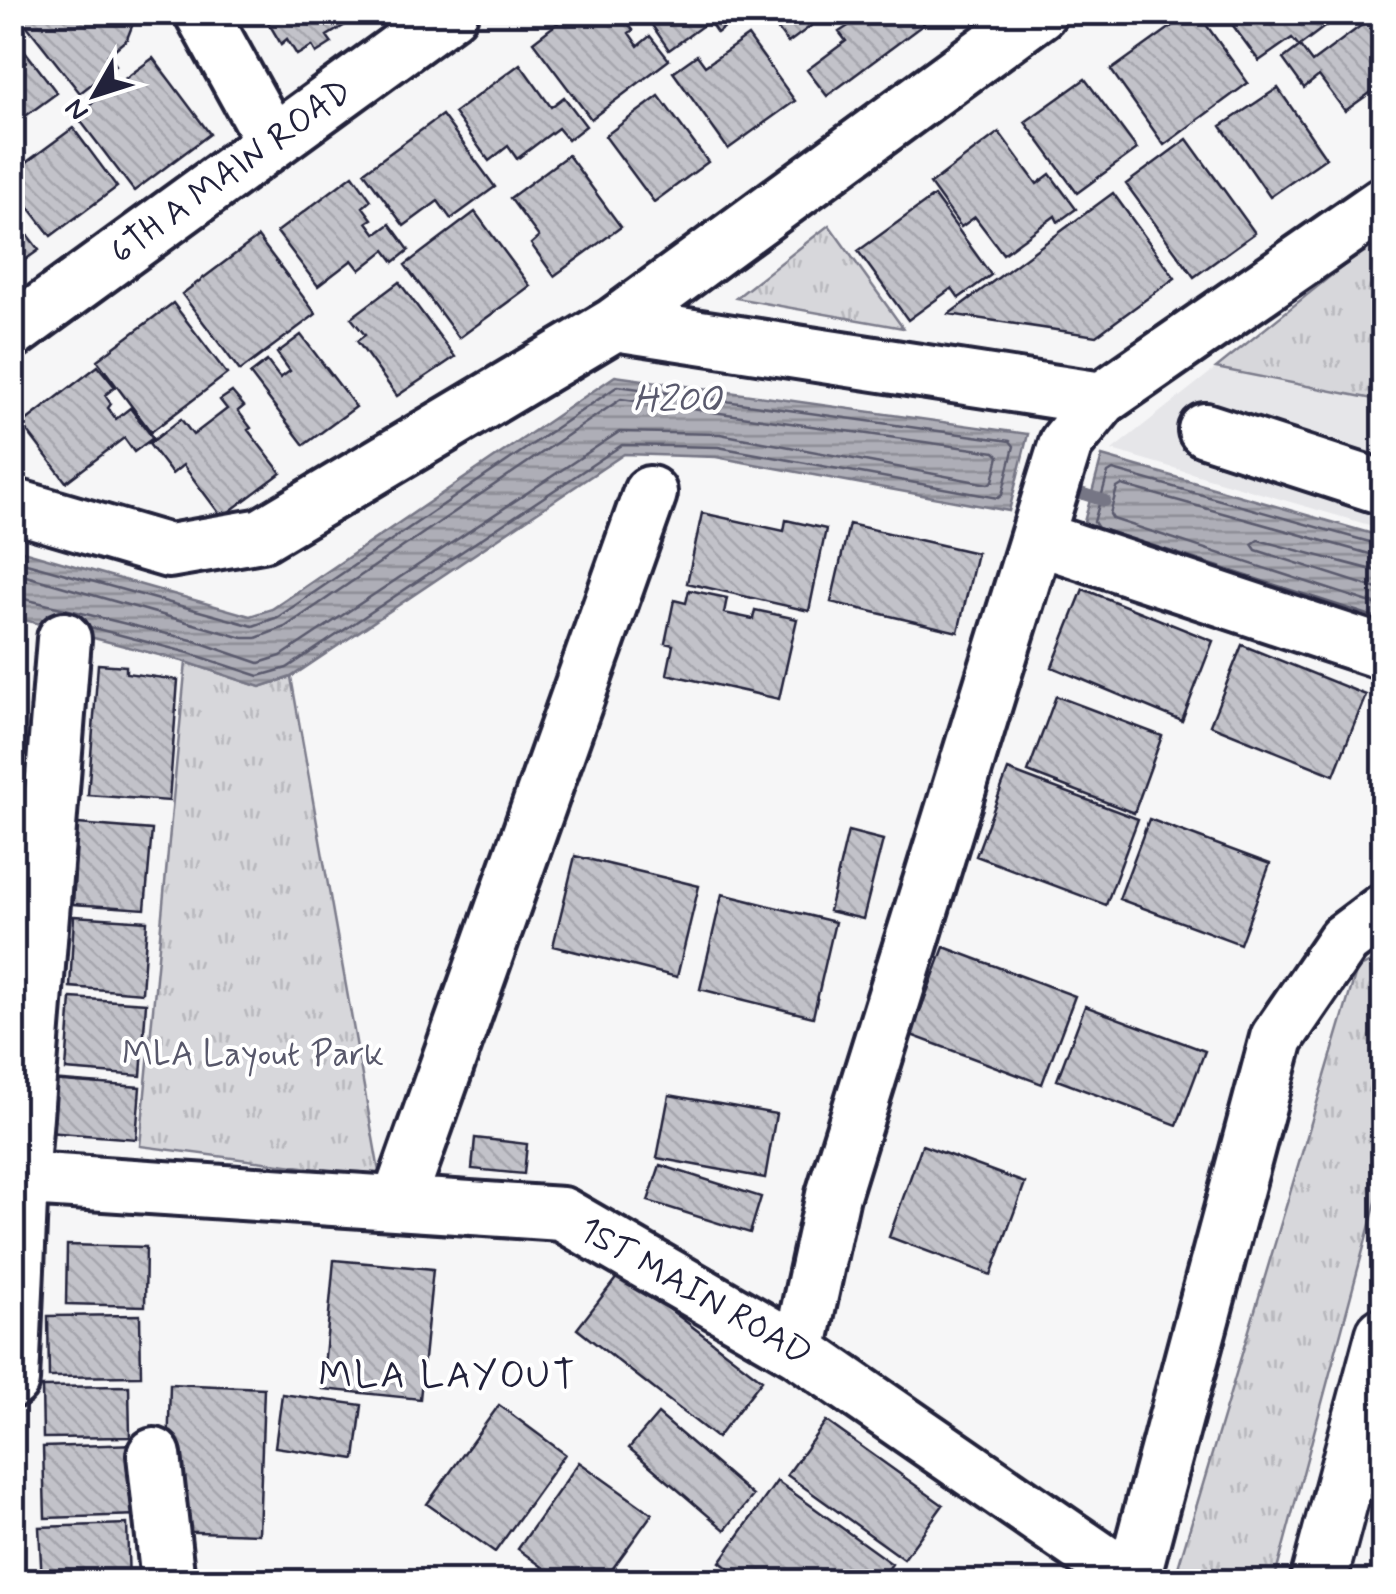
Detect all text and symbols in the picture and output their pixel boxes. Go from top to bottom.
north arrow [45,45,145,145]
street label: 6TH A MAIN ROAD [101,69,361,275]
text: N [57,90,98,128]
water label: H200 [633,376,723,425]
park label: MLA Layout Park [122,1032,384,1078]
street label: 1ST MAIN ROAD [570,1207,820,1377]
district label: MLA LAYOUT [318,1352,578,1401]

